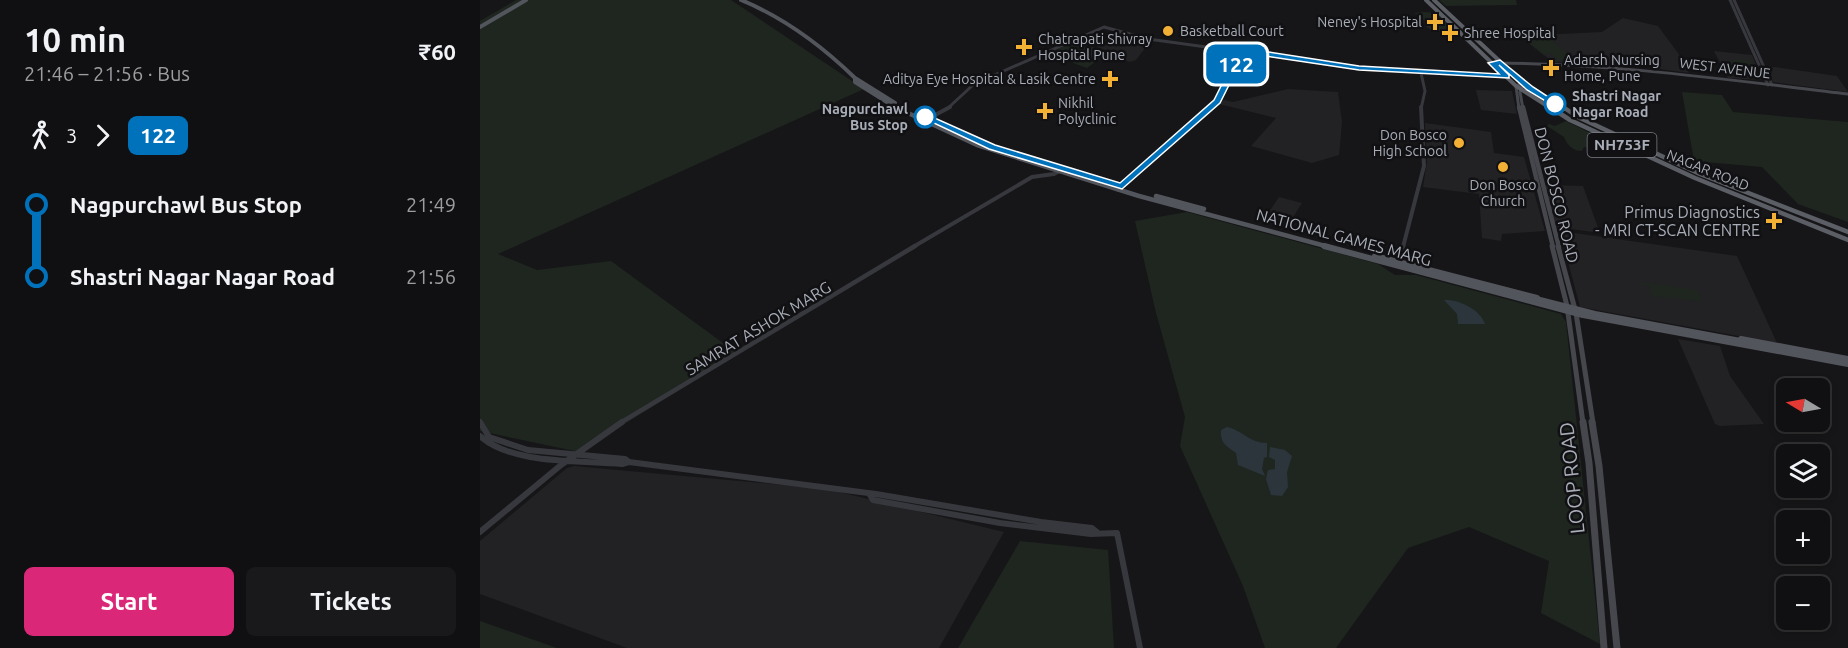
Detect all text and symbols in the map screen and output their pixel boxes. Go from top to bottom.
marker: Neney's Hospital [1426,13,1444,31]
place label: Neney's Hospital [1317,14,1422,30]
text: 10 min [24,21,126,58]
place label: Basketball Court [1180,23,1284,39]
marker: Basketball Court [1161,24,1175,38]
marker: Shree Hospital [1441,24,1459,42]
place label: Shree Hospital [1464,25,1556,41]
place label: Chatrapati Shivray Hospital Pune [1038,31,1152,63]
marker: Chatrapati Shivray Hospital Pune [1015,38,1033,56]
text: ₹60 [419,39,456,64]
line badge: 122 [1202,44,1270,84]
text: 122 [1218,52,1254,76]
place label: Adarsh Nursing Home, Pune [1564,52,1660,84]
street label: WEST AVENUE [1679,54,1772,82]
marker: Adarsh Nursing Home, Pune [1542,59,1560,77]
text: 21:46 – 21:56 · Bus [24,62,190,85]
marker: Aditya Eye Hospital & Lasik Centre [1101,70,1119,88]
place label: Aditya Eye Hospital & Lasik Centre [883,71,1096,87]
place label: Shastri Nagar Nagar Road [1572,88,1661,120]
marker: Shastri Nagar Nagar Road [1544,93,1566,115]
place label: Nikhil Polyclinic [1058,95,1117,127]
place label: Nagpurchawl Bus Stop [822,101,908,133]
marker: Nikhil Polyclinic [1036,102,1054,120]
marker: Nagpurchawl Bus Stop [914,106,936,128]
icon: walk [24,119,57,152]
icon: forward [86,119,119,152]
text: 122 [140,123,176,147]
text: 3 [66,124,77,147]
street label: DON BOSCO ROAD [1531,125,1583,265]
place label: Don Bosco High School [1373,127,1447,159]
road number: NH753F [1588,133,1656,157]
marker: Don Bosco High School [1452,136,1466,150]
street label: NAGAR ROAD [1664,146,1752,194]
marker: Don Bosco Church [1496,160,1510,174]
place label: Don Bosco Church [1469,177,1537,209]
text: Nagpurchawl Bus Stop [70,192,302,217]
text: 21:49 [406,193,456,216]
place label: Primus Diagnostics - MRI CT-SCAN CENTRE [1595,203,1760,239]
street label: NATIONAL GAMES MARG [1254,205,1434,269]
marker: Primus Diagnostics - MRI CT-SCAN CENTRE [1765,212,1783,230]
text: Shastri Nagar Nagar Road [70,264,335,289]
text: 21:56 [406,265,456,288]
street label: SAMRAT ASHOK MARG [682,278,834,378]
north arrow [1776,378,1830,432]
map controls [1776,378,1830,630]
street label: LOOP ROAD [1554,421,1589,535]
button: layers [1776,444,1830,498]
button: + [1776,510,1830,564]
button: Start [24,567,234,636]
button: Tickets [246,567,456,636]
button: − [1776,576,1830,630]

